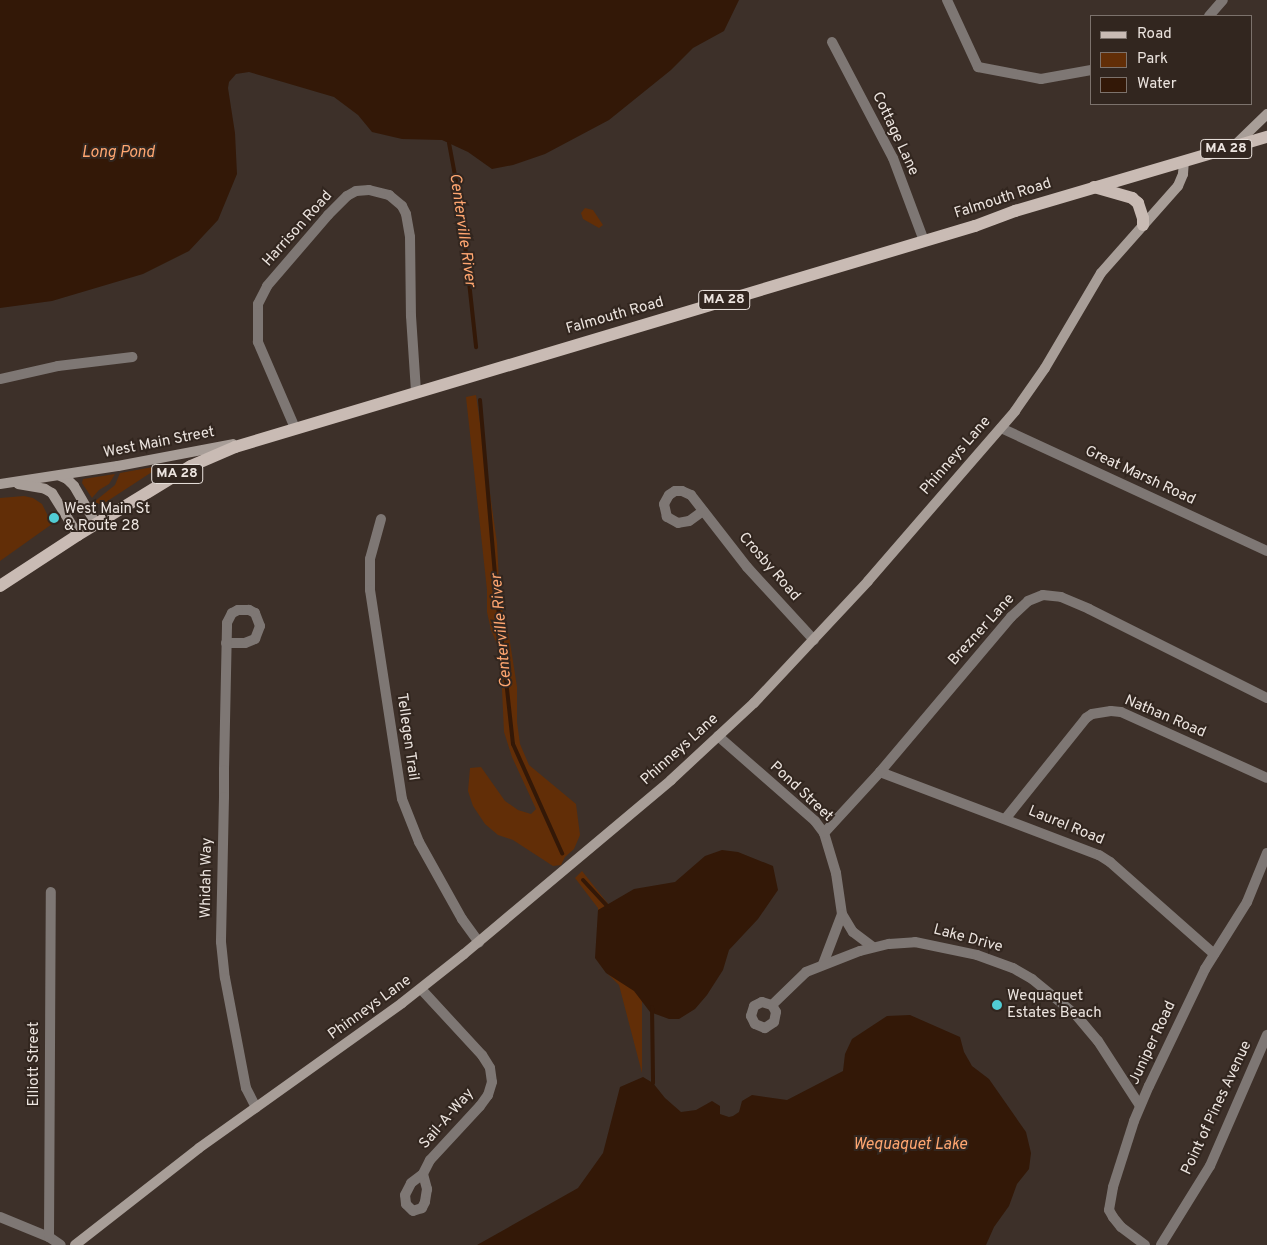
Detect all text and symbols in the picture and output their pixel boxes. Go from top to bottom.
legend [1090,15,1252,105]
text: Road [1137,25,1172,44]
text: Park [1137,50,1168,69]
text: Water [1137,75,1176,94]
street label: Cottage Lane [868,89,922,179]
road number: MA 28 [1200,138,1252,160]
water label: Long Pond [81,143,155,163]
water label: Centerville River [445,172,479,288]
street label: Falmouth Road [952,175,1054,223]
street label: Harrison Road [259,188,337,270]
road number: MA 28 [698,288,750,312]
street label: Falmouth Road [564,293,666,339]
street label: Phinneys Lane [917,413,995,499]
street label: West Main Street [102,423,216,463]
street label: Great Marsh Road [1082,443,1198,509]
road number: MA 28 [151,462,203,486]
place label: West Main St & Route 28 [64,500,150,535]
marker: West Main St & Route 28 [48,512,60,524]
street label: Crosby Road [734,529,804,605]
water label: Centerville River [487,573,517,689]
street label: Brezner Lane [945,590,1019,670]
street label: Tellegen Trail [392,692,422,782]
street label: Nathan Road [1122,692,1208,742]
street label: Phinneys Lane [637,710,723,790]
street label: Pond Street [766,758,836,826]
street label: Laurel Road [1025,803,1107,849]
street label: Whidah Way [197,837,217,919]
street label: Lake Drive [931,921,1005,957]
street label: Phinneys Lane [325,972,415,1044]
place label: Wequaquet Estates Beach [1007,987,1102,1022]
street label: Juniper Road [1126,998,1180,1088]
marker: Wequaquet Estates Beach [991,999,1003,1011]
street label: Elliott Street [26,1022,44,1106]
street label: Point of Pines Avenue [1178,1038,1256,1178]
street label: Sail-A-Way [416,1085,478,1153]
water label: Wequaquet Lake [853,1135,967,1155]

